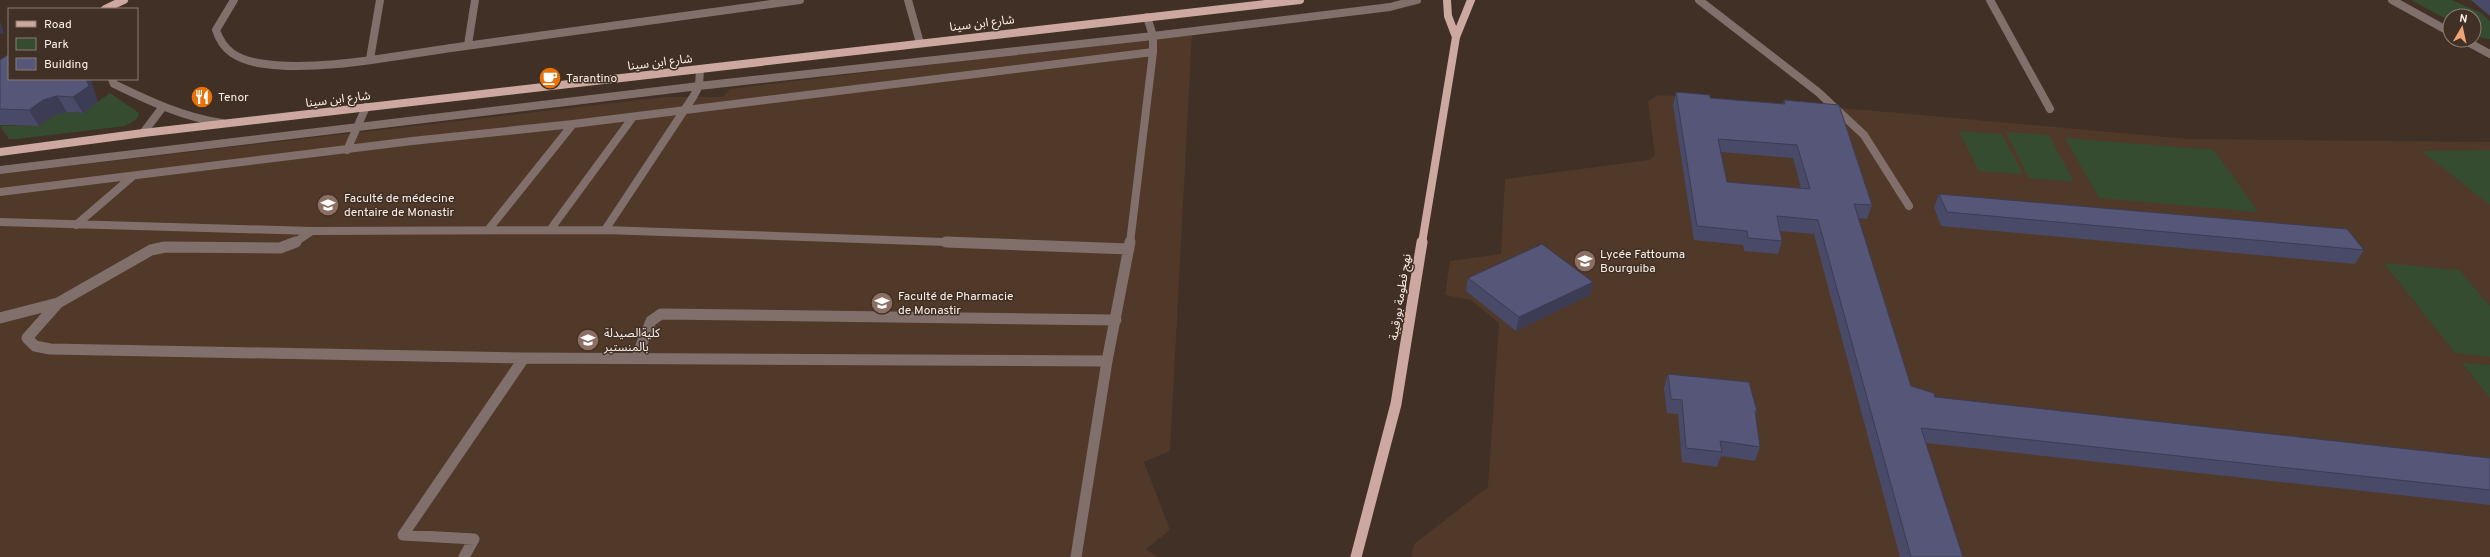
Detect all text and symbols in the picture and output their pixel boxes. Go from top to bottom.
legend [8,8,138,80]
north arrow [2442,8,2482,48]
street label: شارع ابن سينا [949,12,1016,36]
text: N [2458,12,2468,27]
text: Road [44,17,72,33]
text: Park [44,37,69,53]
street label: شارع ابن سينا [627,51,694,75]
text: Building [44,57,88,73]
cafe icon: Tarantino [537,65,563,91]
place label: Tarantino [566,71,617,87]
restaurant icon: Tenor [189,84,215,110]
street label: شارع ابن سينا [305,88,372,112]
place label: Tenor [218,90,249,106]
place label: Faculté de médecine dentaire de Monastir [344,191,455,221]
school or university icon: Faculté de médecine dentaire de Monastir [315,192,341,218]
place label: Lycée Fattouma Bourguiba [1600,247,1685,277]
school or university icon: Lycée Fattouma Bourguiba [1572,248,1598,274]
street label: نهج فطومة بورقيبة [1386,253,1416,341]
place label: Faculté de Pharmacie de Monastir [898,289,1013,319]
school or university icon: Faculté de Pharmacie de Monastir [869,290,895,316]
place label: كليةالصيدلة بالمنستير [603,326,661,356]
school or university icon: كليةالصيدلة بالمنستير [575,327,601,353]

